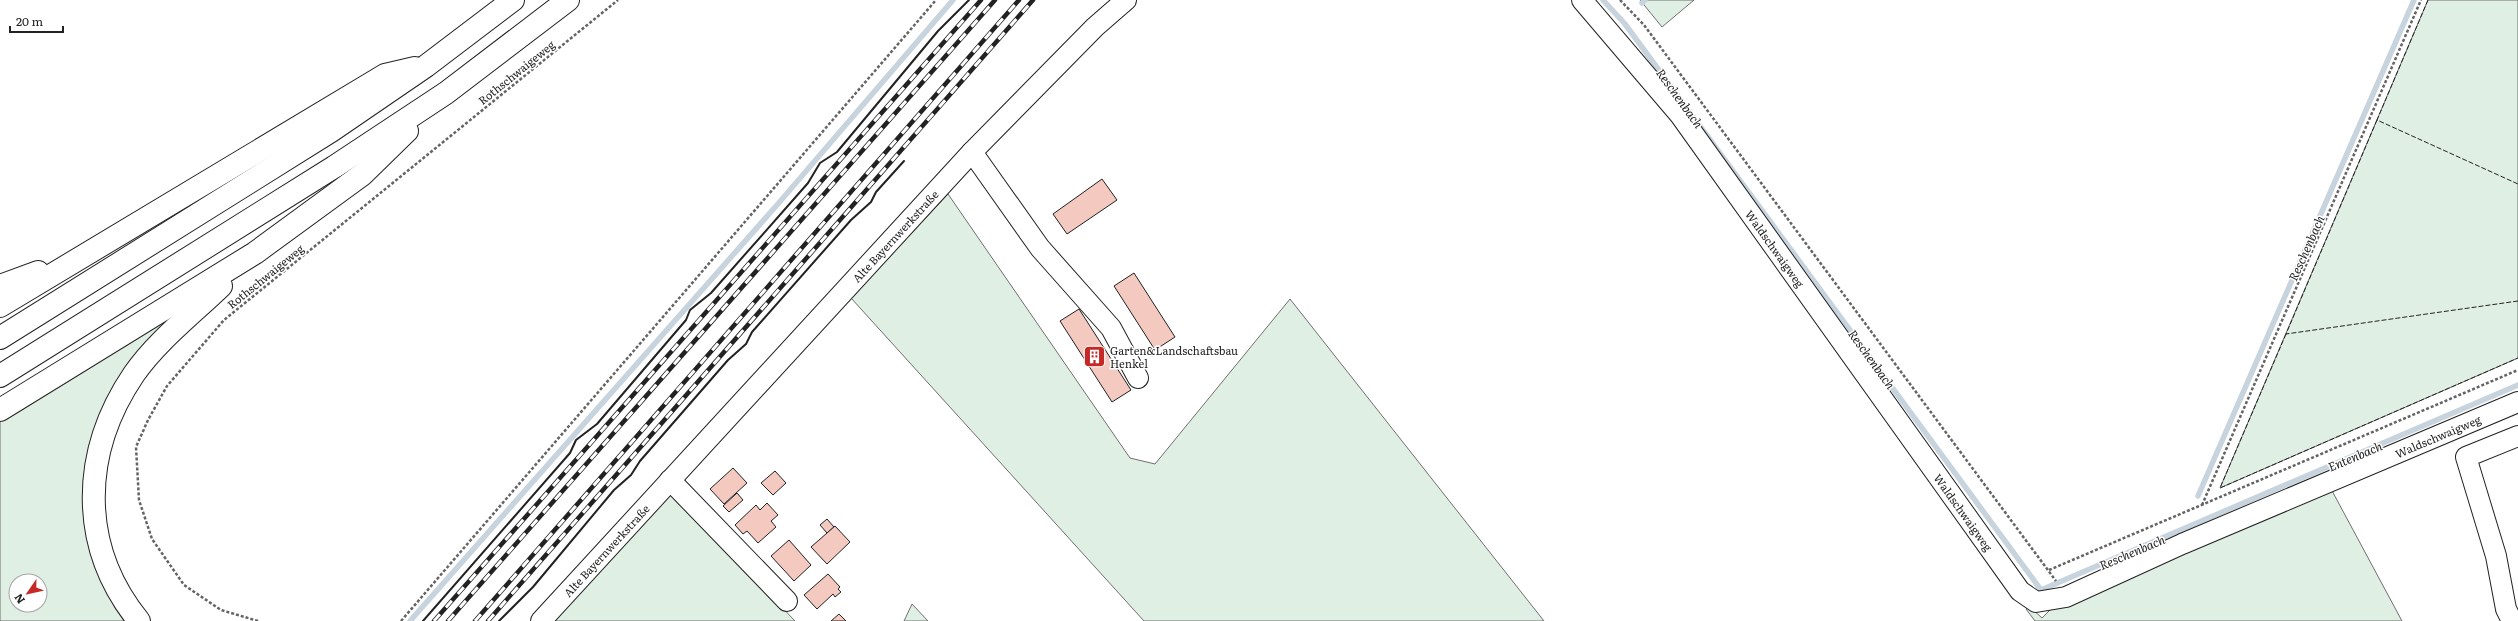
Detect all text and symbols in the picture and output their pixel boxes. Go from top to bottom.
scale bar [10,8,63,34]
text: 20 m [16,12,43,30]
street label: Rothschwaigeweg [474,36,558,108]
water label: Reschenbach [1652,64,1708,132]
street label: Alte Bayernwerkstraße [848,186,942,286]
street label: Waldschwaigweg [1742,206,1809,291]
water label: Reschenbach [2284,212,2328,284]
street label: Rothschwaigeweg [223,240,307,312]
water label: Reschenbach [1844,325,1900,393]
place label: Garten&Landschaftsbau Henkel [1110,342,1238,371]
building icon: Garten&Landschaftsbau Henkel [1082,343,1108,369]
street label: Waldschwaigweg [2392,410,2484,461]
water label: Entenbach [2325,437,2385,475]
street label: Waldschwaigweg [1930,470,1997,555]
street label: Alte Bayernwerkstraße [559,500,653,600]
water label: Reschenbach [2096,530,2168,574]
north arrow [8,573,48,613]
text: N [10,591,28,607]

